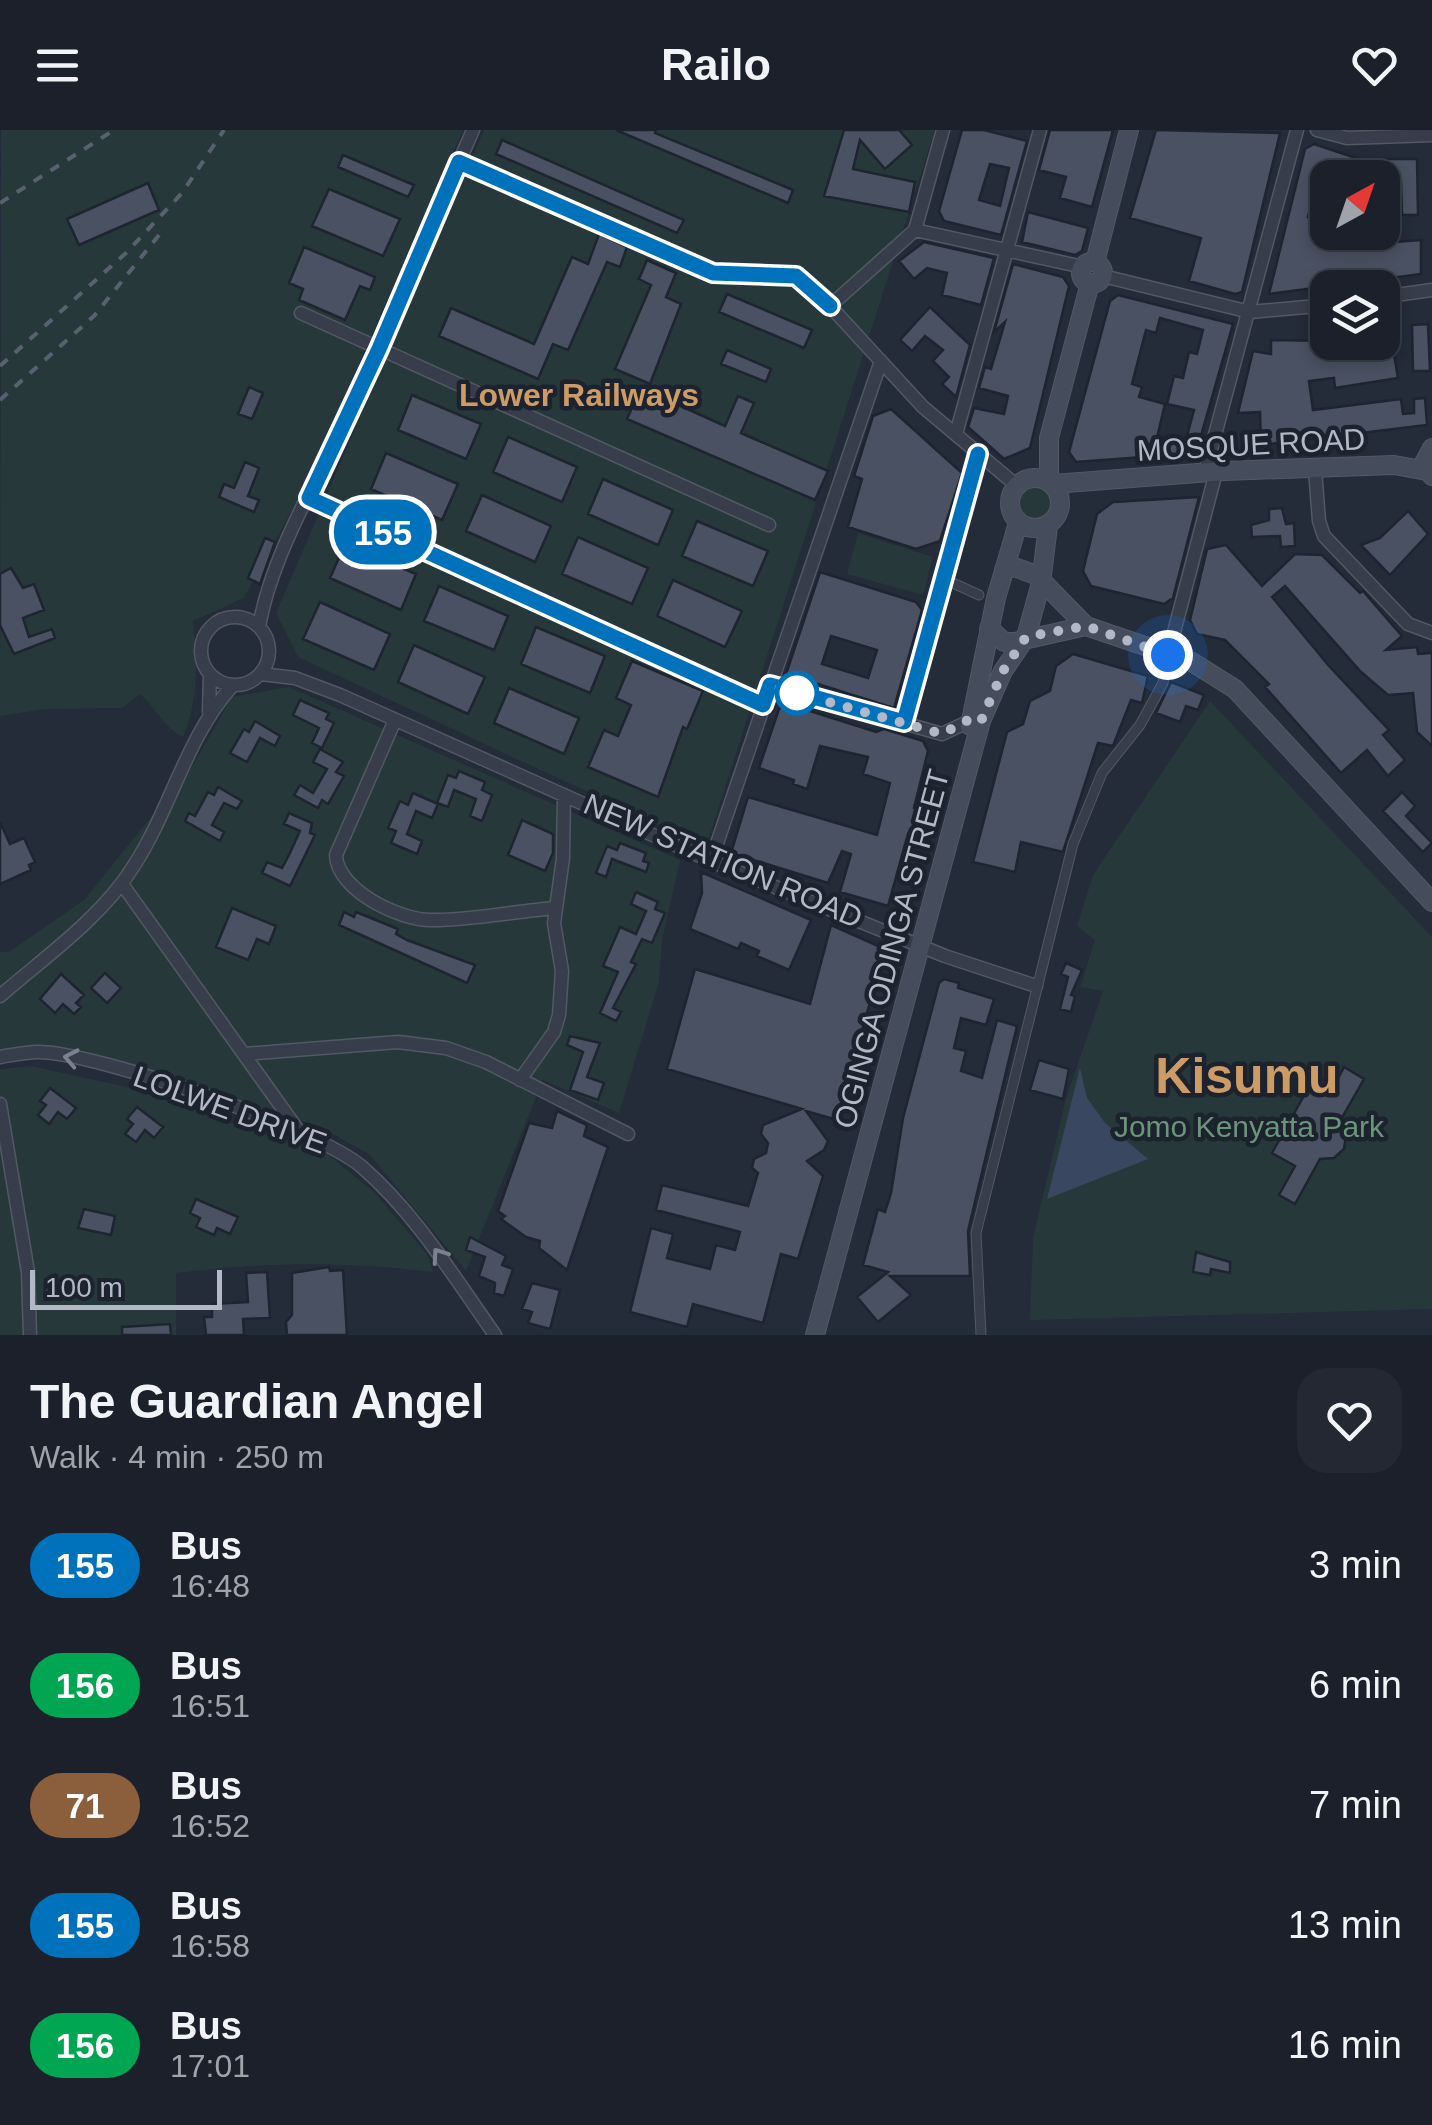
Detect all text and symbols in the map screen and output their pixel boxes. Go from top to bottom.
icon: menu [30,38,85,93]
icon: heart [1347,38,1402,93]
text: Railo [661,39,771,90]
north arrow [1310,160,1400,250]
map controls [1310,160,1400,360]
button: layers [1310,270,1400,360]
district label: Lower Railways [459,377,699,413]
street label: MOSQUE ROAD [1136,422,1366,467]
line badge: 155 [326,500,440,564]
text: 155 [354,513,412,552]
your location [1143,630,1193,680]
unlabelled marker [776,672,818,714]
street label: OGINGA ODINGA STREET [828,766,955,1132]
street label: NEW STATION ROAD [579,787,867,934]
one-way arrow [63,1048,80,1069]
district label: Kisumu [1155,1048,1339,1104]
street label: LOLWE DRIVE [129,1059,331,1160]
park label: Jomo Kenyatta Park [1114,1110,1385,1143]
one-way arrow [433,1248,451,1267]
scale bar [30,1265,222,1310]
text: 100 m [45,1272,123,1303]
button: heart [1297,1368,1402,1473]
text: The Guardian Angel [30,1375,484,1428]
text: Walk · 4 min · 250 m [30,1439,324,1475]
text: Bus [170,1525,242,1567]
text: 3 min [1309,1544,1402,1586]
text: 155 [56,1546,114,1585]
text: 16:48 [170,1568,250,1604]
text: Bus [170,1645,242,1687]
text: 6 min [1309,1664,1402,1706]
text: 156 [56,1666,114,1705]
text: 16:51 [170,1688,250,1724]
text: Bus [170,1765,242,1807]
text: 7 min [1309,1784,1402,1826]
text: 71 [66,1786,104,1825]
text: 16:52 [170,1808,250,1844]
text: Bus [170,1885,242,1927]
text: 13 min [1288,1904,1402,1946]
text: 155 [56,1906,114,1945]
text: 16:58 [170,1928,250,1964]
text: Bus [170,2005,242,2047]
text: 16 min [1288,2024,1402,2066]
text: 156 [56,2026,114,2065]
text: 17:01 [170,2048,250,2084]

